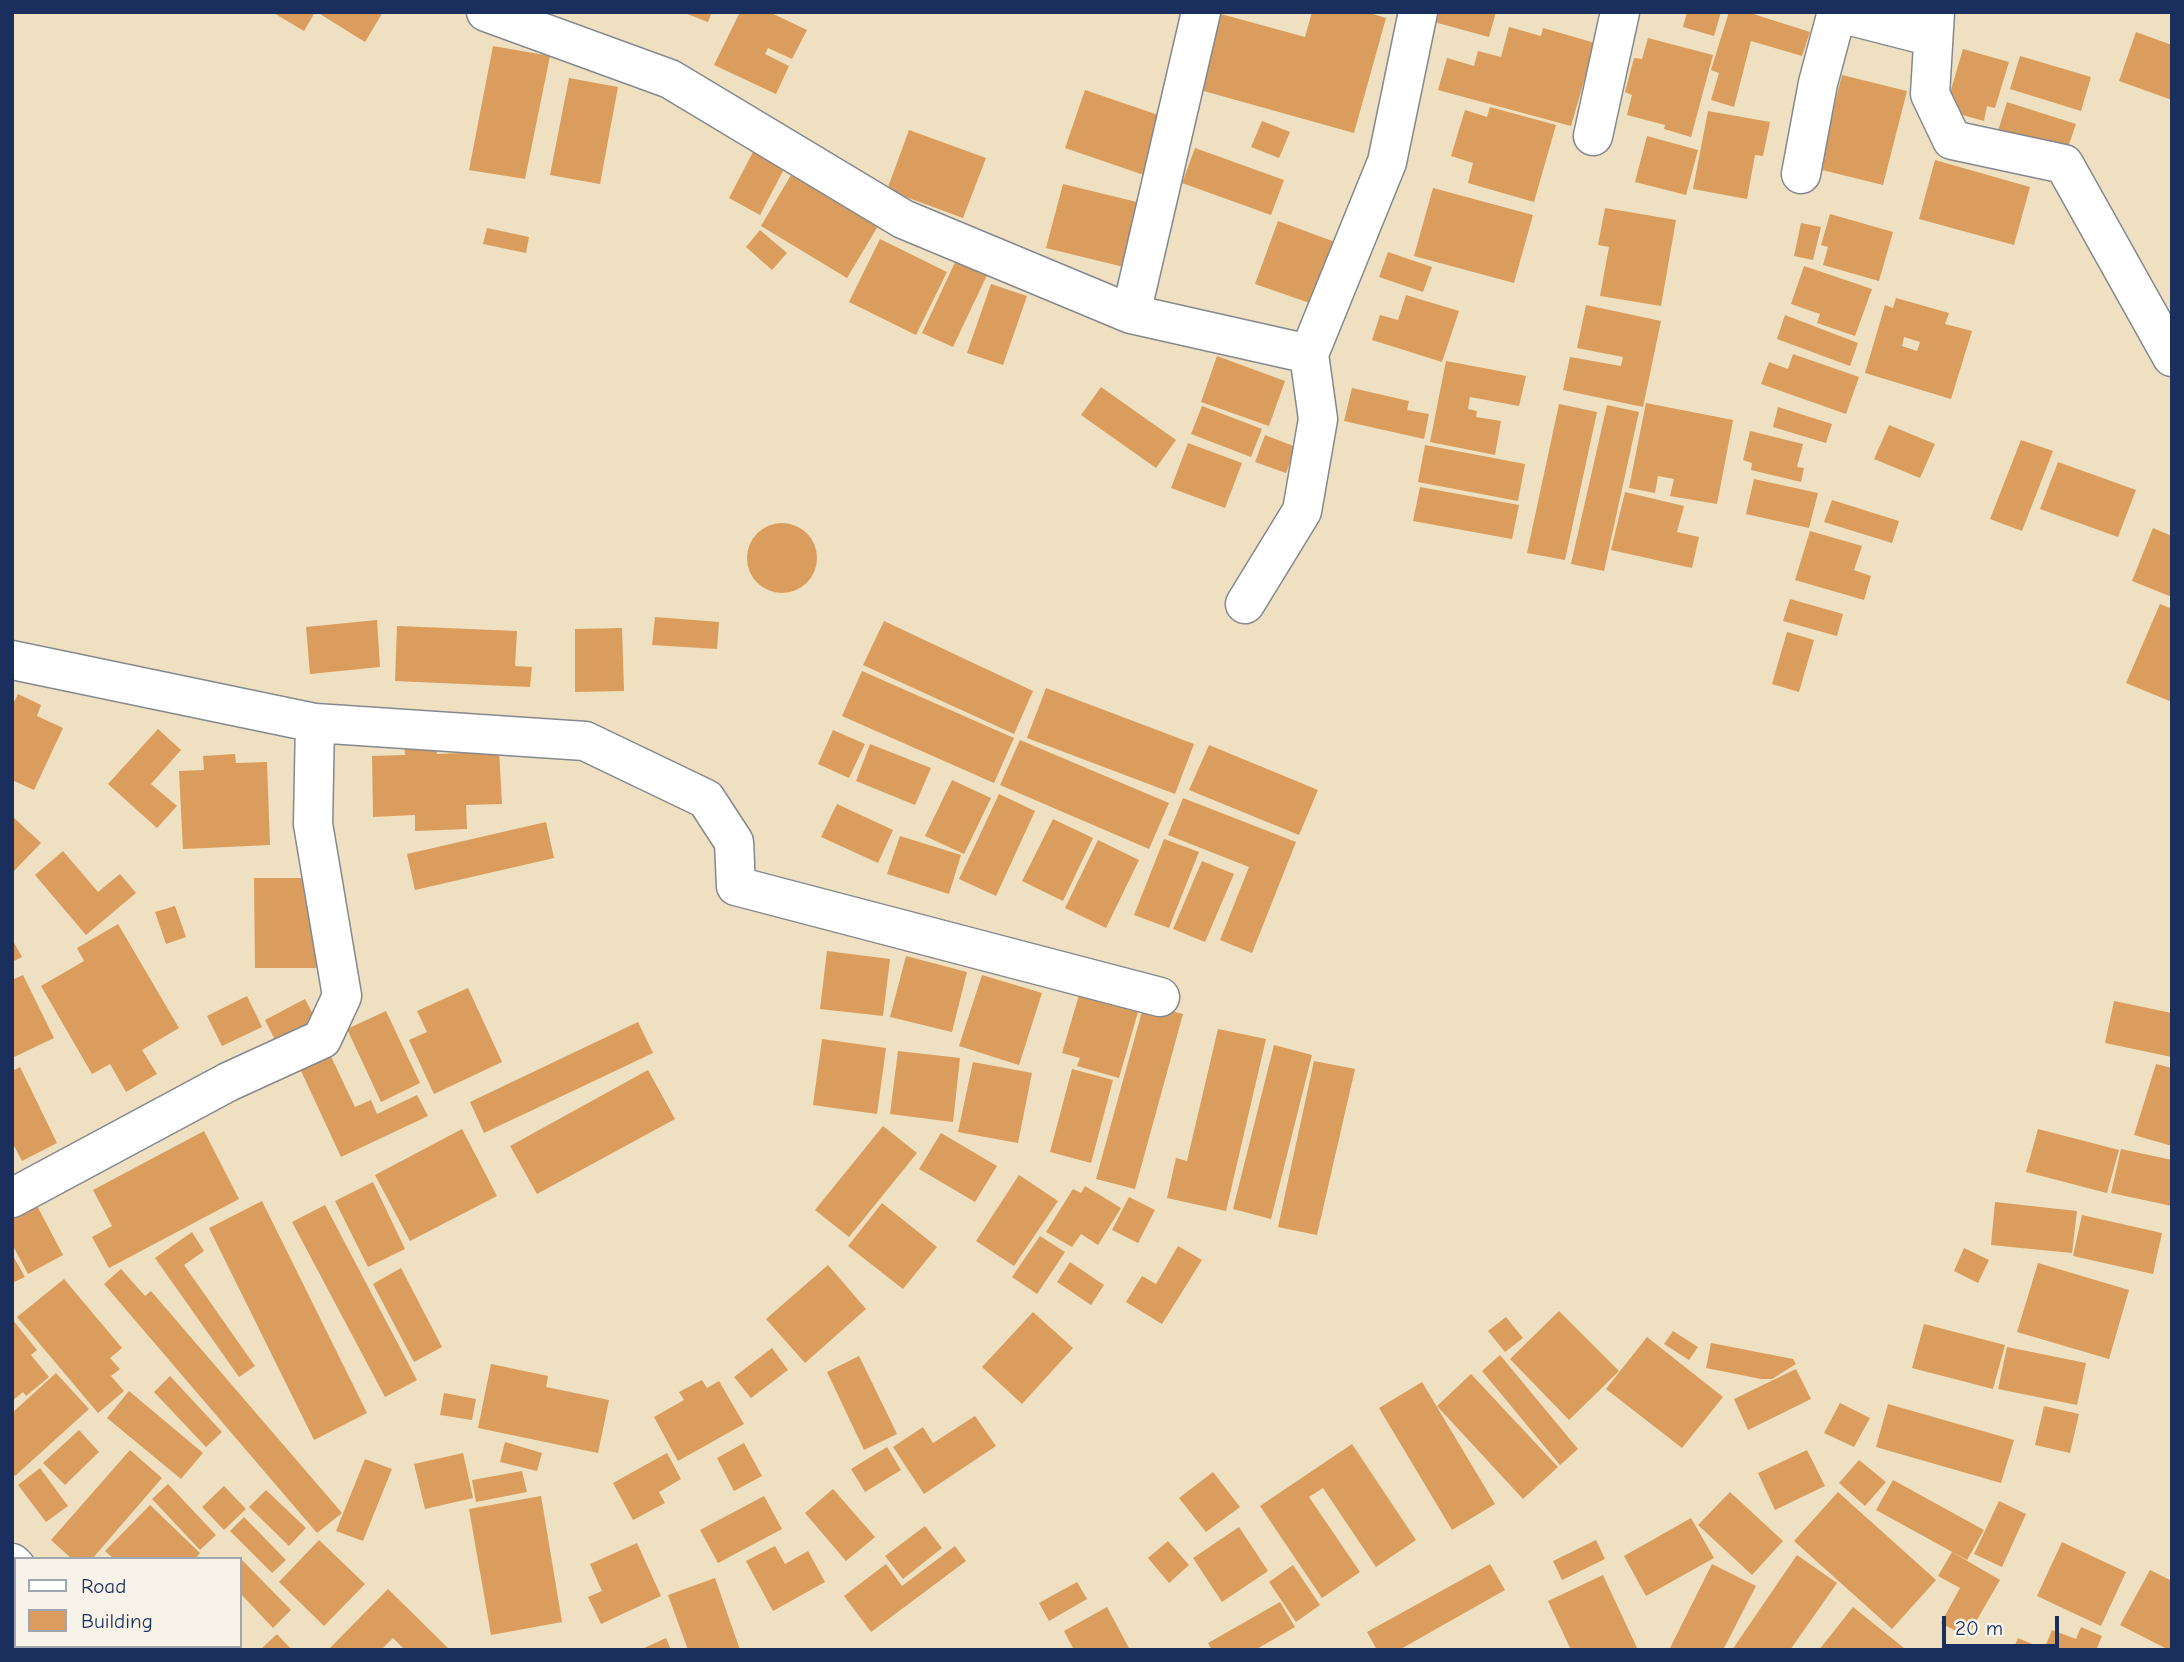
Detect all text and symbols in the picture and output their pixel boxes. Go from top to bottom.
legend [14,1557,242,1648]
text: Road [81,1574,126,1598]
scale bar [1946,1602,2063,1646]
text: Building [81,1609,153,1633]
text: 20 m [1955,1616,2003,1640]

